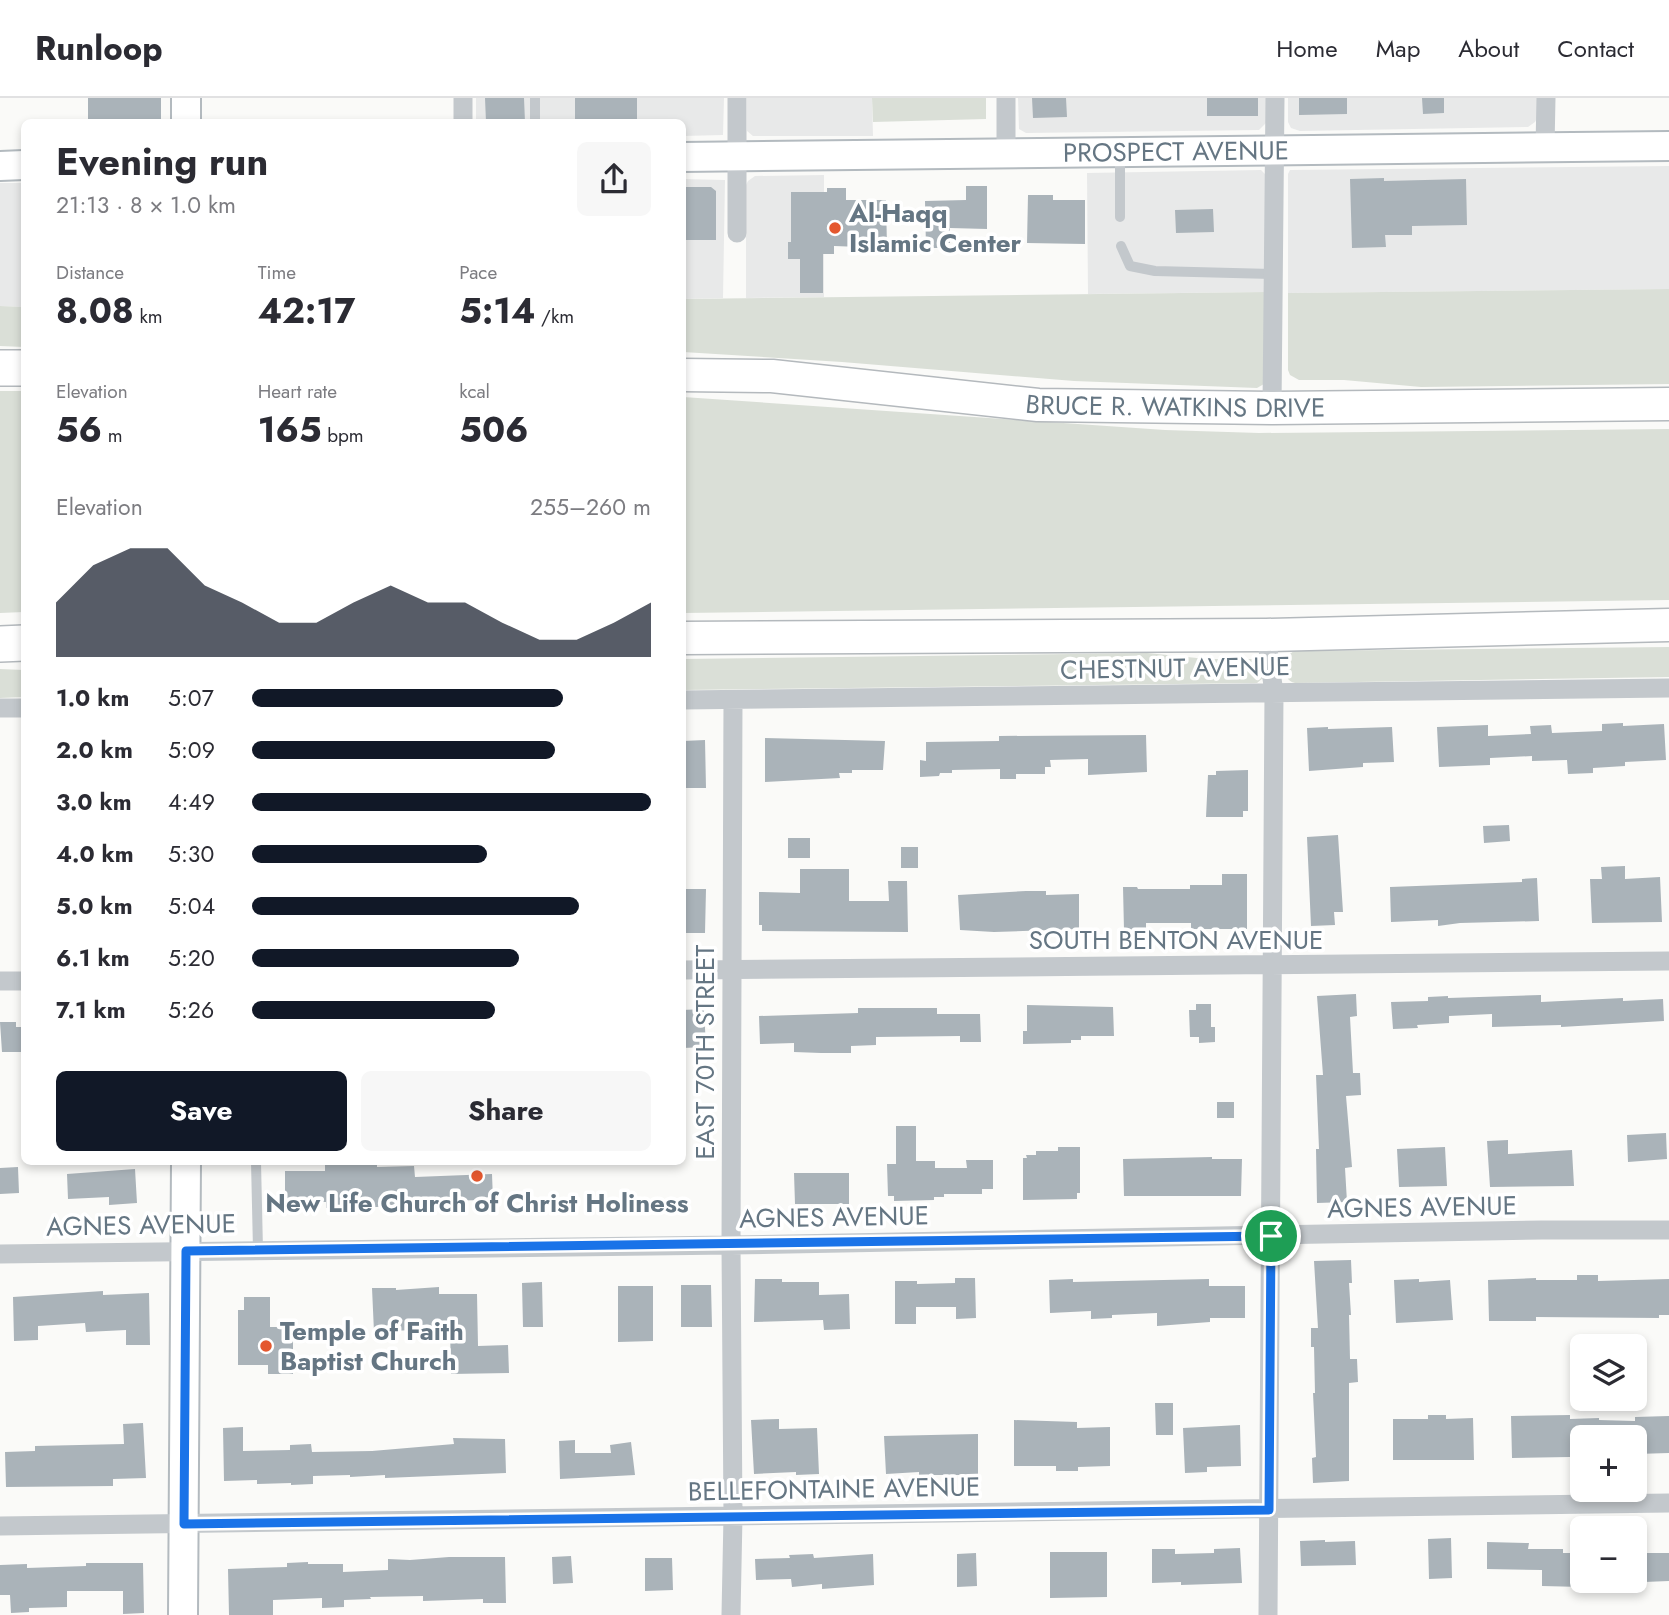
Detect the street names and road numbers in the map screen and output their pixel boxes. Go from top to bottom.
street label: PROSPECT AVENUE [1063,131,1289,172]
street label: BRUCE R. WATKINS DRIVE [1024,385,1325,427]
street label: CHESTNUT AVENUE [1060,647,1290,689]
street label: SOUTH BENTON AVENUE [1029,921,1323,959]
street label: EAST 70TH STREET [686,945,724,1159]
street label: AGNES AVENUE [1327,1186,1517,1228]
street label: AGNES AVENUE [739,1196,929,1238]
street label: AGNES AVENUE [46,1204,236,1246]
street label: BELLEFONTAINE AVENUE [688,1467,980,1511]

